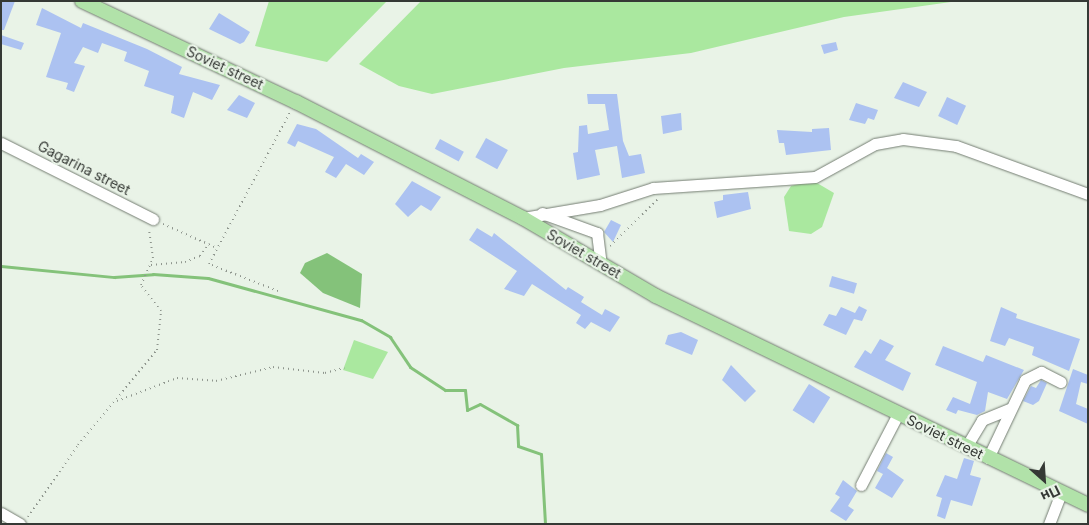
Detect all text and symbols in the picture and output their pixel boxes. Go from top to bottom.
street label: Soviet street [184,43,266,93]
street label: Gagarina street [35,137,133,199]
street label: Soviet street [544,226,624,282]
street label: Soviet street [904,411,986,463]
north arrow [1019,455,1069,505]
text: Пн [1038,482,1063,506]

